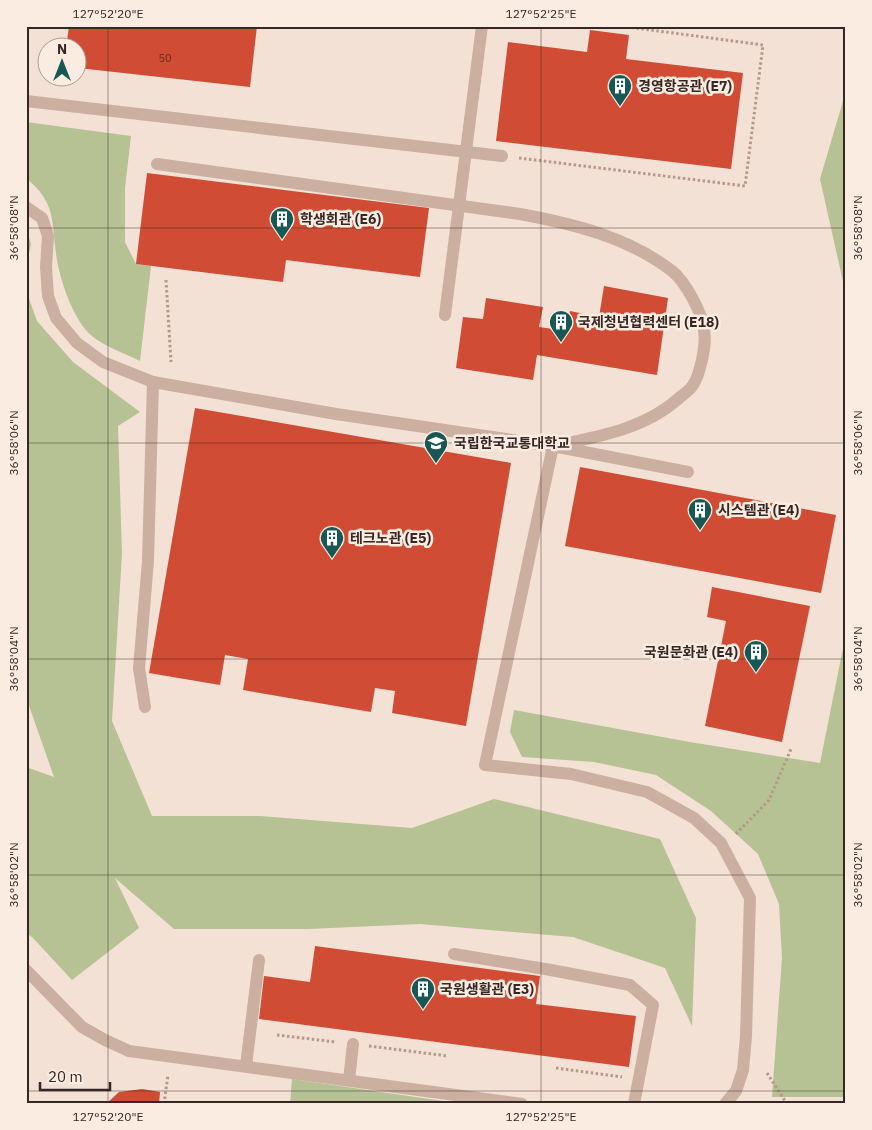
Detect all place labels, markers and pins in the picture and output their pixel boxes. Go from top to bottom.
building icon: 경영항공관 (E7) [607,73,633,107]
place label: 경영항공관 (E7) [638,77,732,95]
building icon: 학생회관 (E6) [269,206,295,240]
place label: 학생회관 (E6) [300,210,381,228]
building icon: 국제청년협력센터 (E18) [548,309,574,343]
place label: 국제청년협력센터 (E18) [578,313,719,331]
school or university icon: 국립한국교통대학교 [423,430,449,464]
place label: 국립한국교통대학교 [454,434,570,452]
building icon: 시스템관 (E4) [687,497,713,531]
place label: 시스템관 (E4) [718,501,799,519]
building icon: 테크노관 (E5) [319,525,345,559]
place label: 테크노관 (E5) [350,529,431,547]
building icon: 국원문화관 (E4) [743,639,769,673]
place label: 국원문화관 (E4) [644,643,738,661]
building icon: 국원생활관 (E3) [410,976,436,1010]
place label: 국원생활관 (E3) [440,980,534,998]

